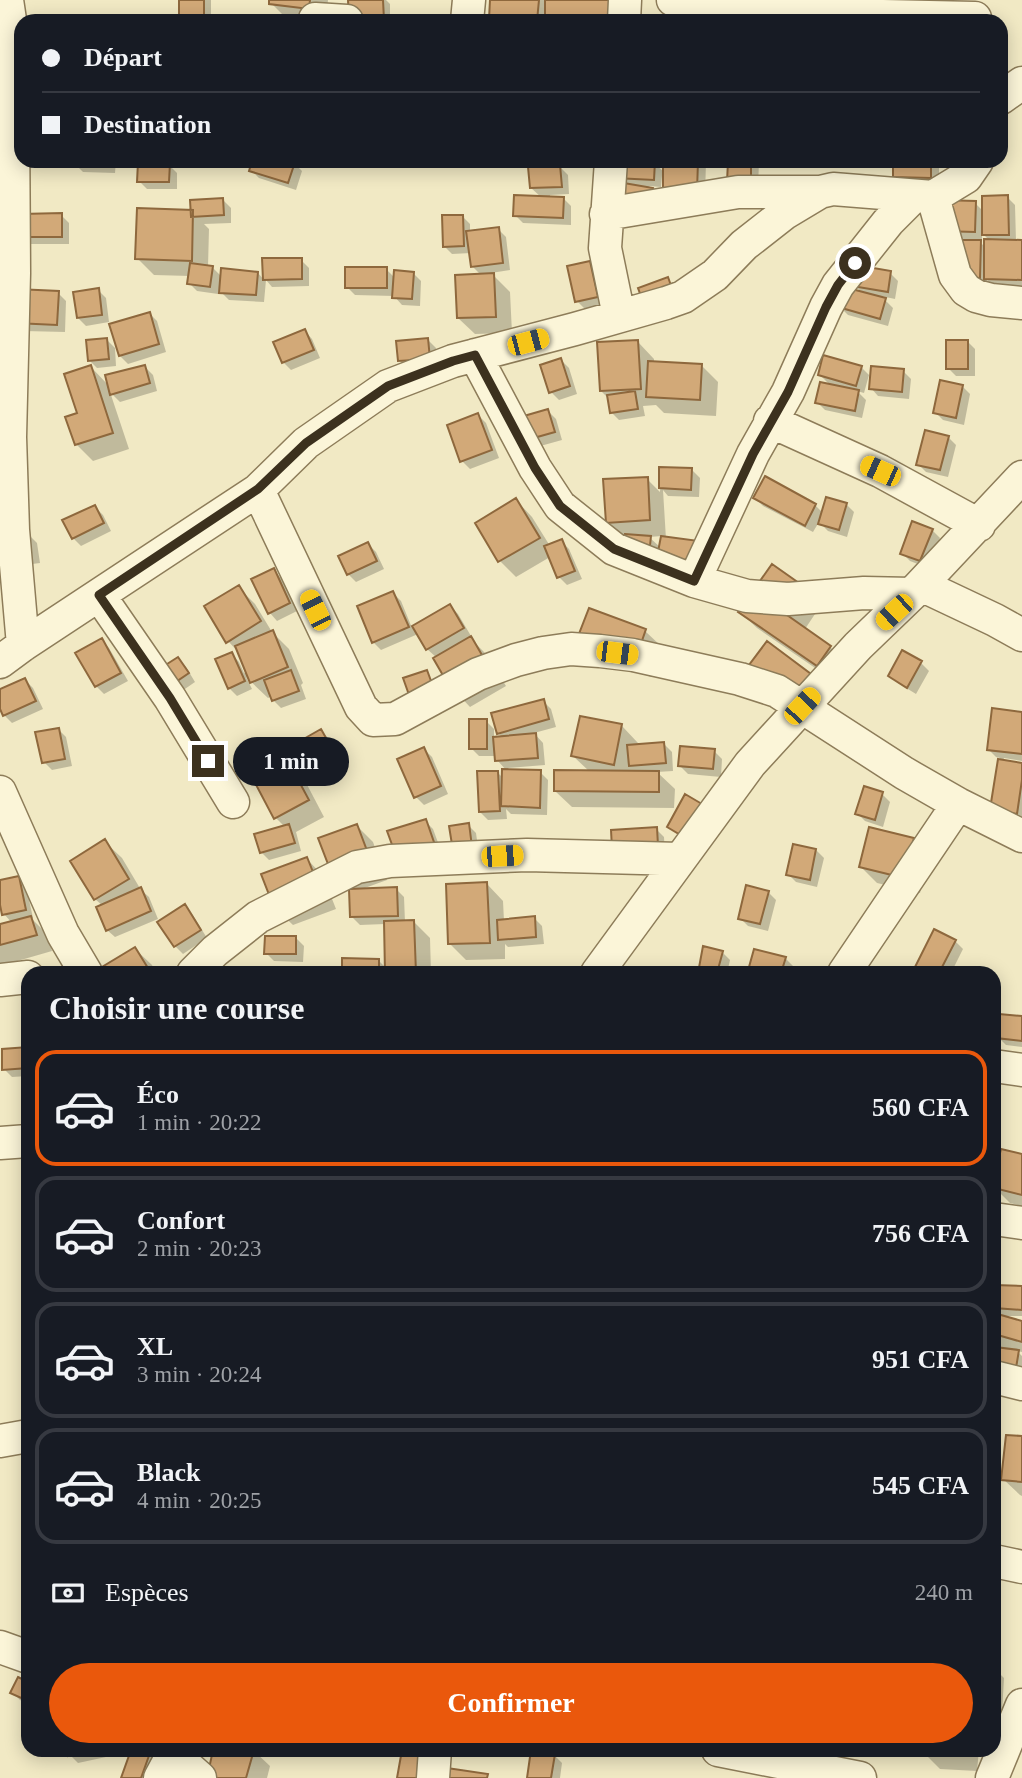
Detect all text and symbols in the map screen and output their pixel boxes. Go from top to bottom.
text: Départ [84,43,162,72]
text: Destination [84,110,211,139]
route start [839,247,871,279]
car [505,326,552,358]
car [857,453,904,489]
car [297,587,334,633]
car [872,590,917,634]
car [595,640,640,666]
car [780,683,825,729]
callout: 1 min [232,736,348,786]
route end [192,745,224,777]
text: 1 min [263,749,319,774]
car [481,844,524,868]
text: Choisir une course [49,990,304,1026]
icon: car [53,1077,116,1140]
text: Éco [137,1080,179,1109]
text: 560 CFA [872,1093,969,1122]
text: 1 min · 20:22 [137,1110,262,1135]
icon: car [53,1203,116,1266]
text: Confort [137,1206,225,1235]
text: 756 CFA [872,1219,969,1248]
text: 2 min · 20:23 [137,1236,262,1261]
icon: car [53,1329,116,1392]
text: XL [137,1332,173,1361]
text: 951 CFA [872,1345,969,1374]
text: 3 min · 20:24 [137,1362,262,1387]
icon: car [53,1455,116,1518]
text: Black [137,1458,201,1487]
text: 545 CFA [872,1471,969,1500]
text: 4 min · 20:25 [137,1488,262,1513]
icon: cash [49,1574,87,1612]
text: Espèces [105,1578,189,1607]
text: 240 m [915,1580,973,1605]
button: Confirmer [49,1663,973,1743]

